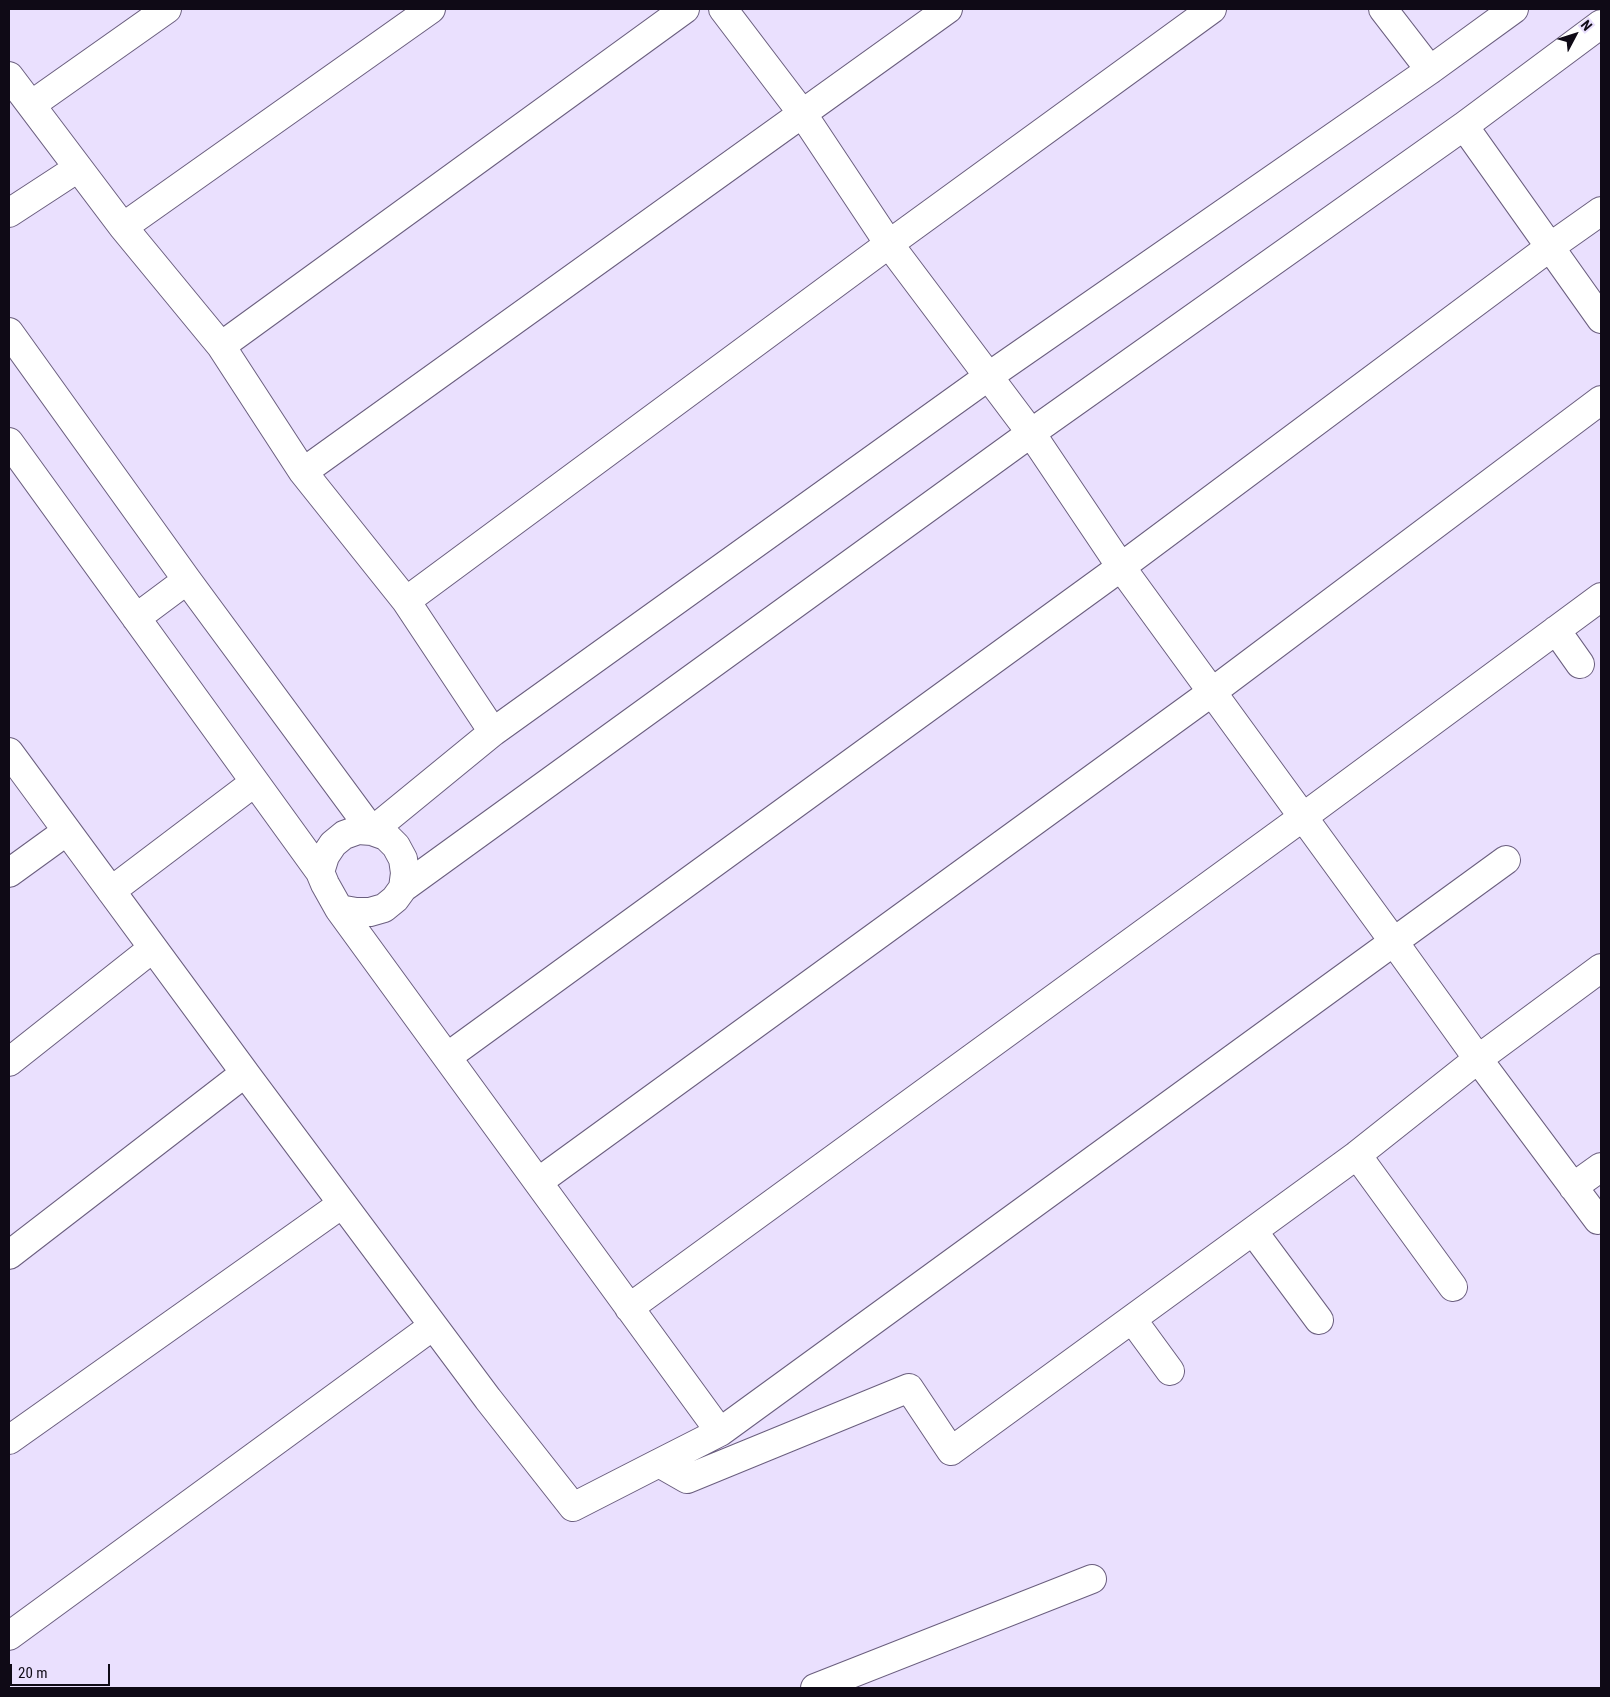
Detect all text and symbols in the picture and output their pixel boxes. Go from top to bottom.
north arrow [1550,10,1600,60]
text: N [1578,17,1595,34]
scale bar [12,1654,112,1686]
text: 20 m [18,1664,48,1682]

